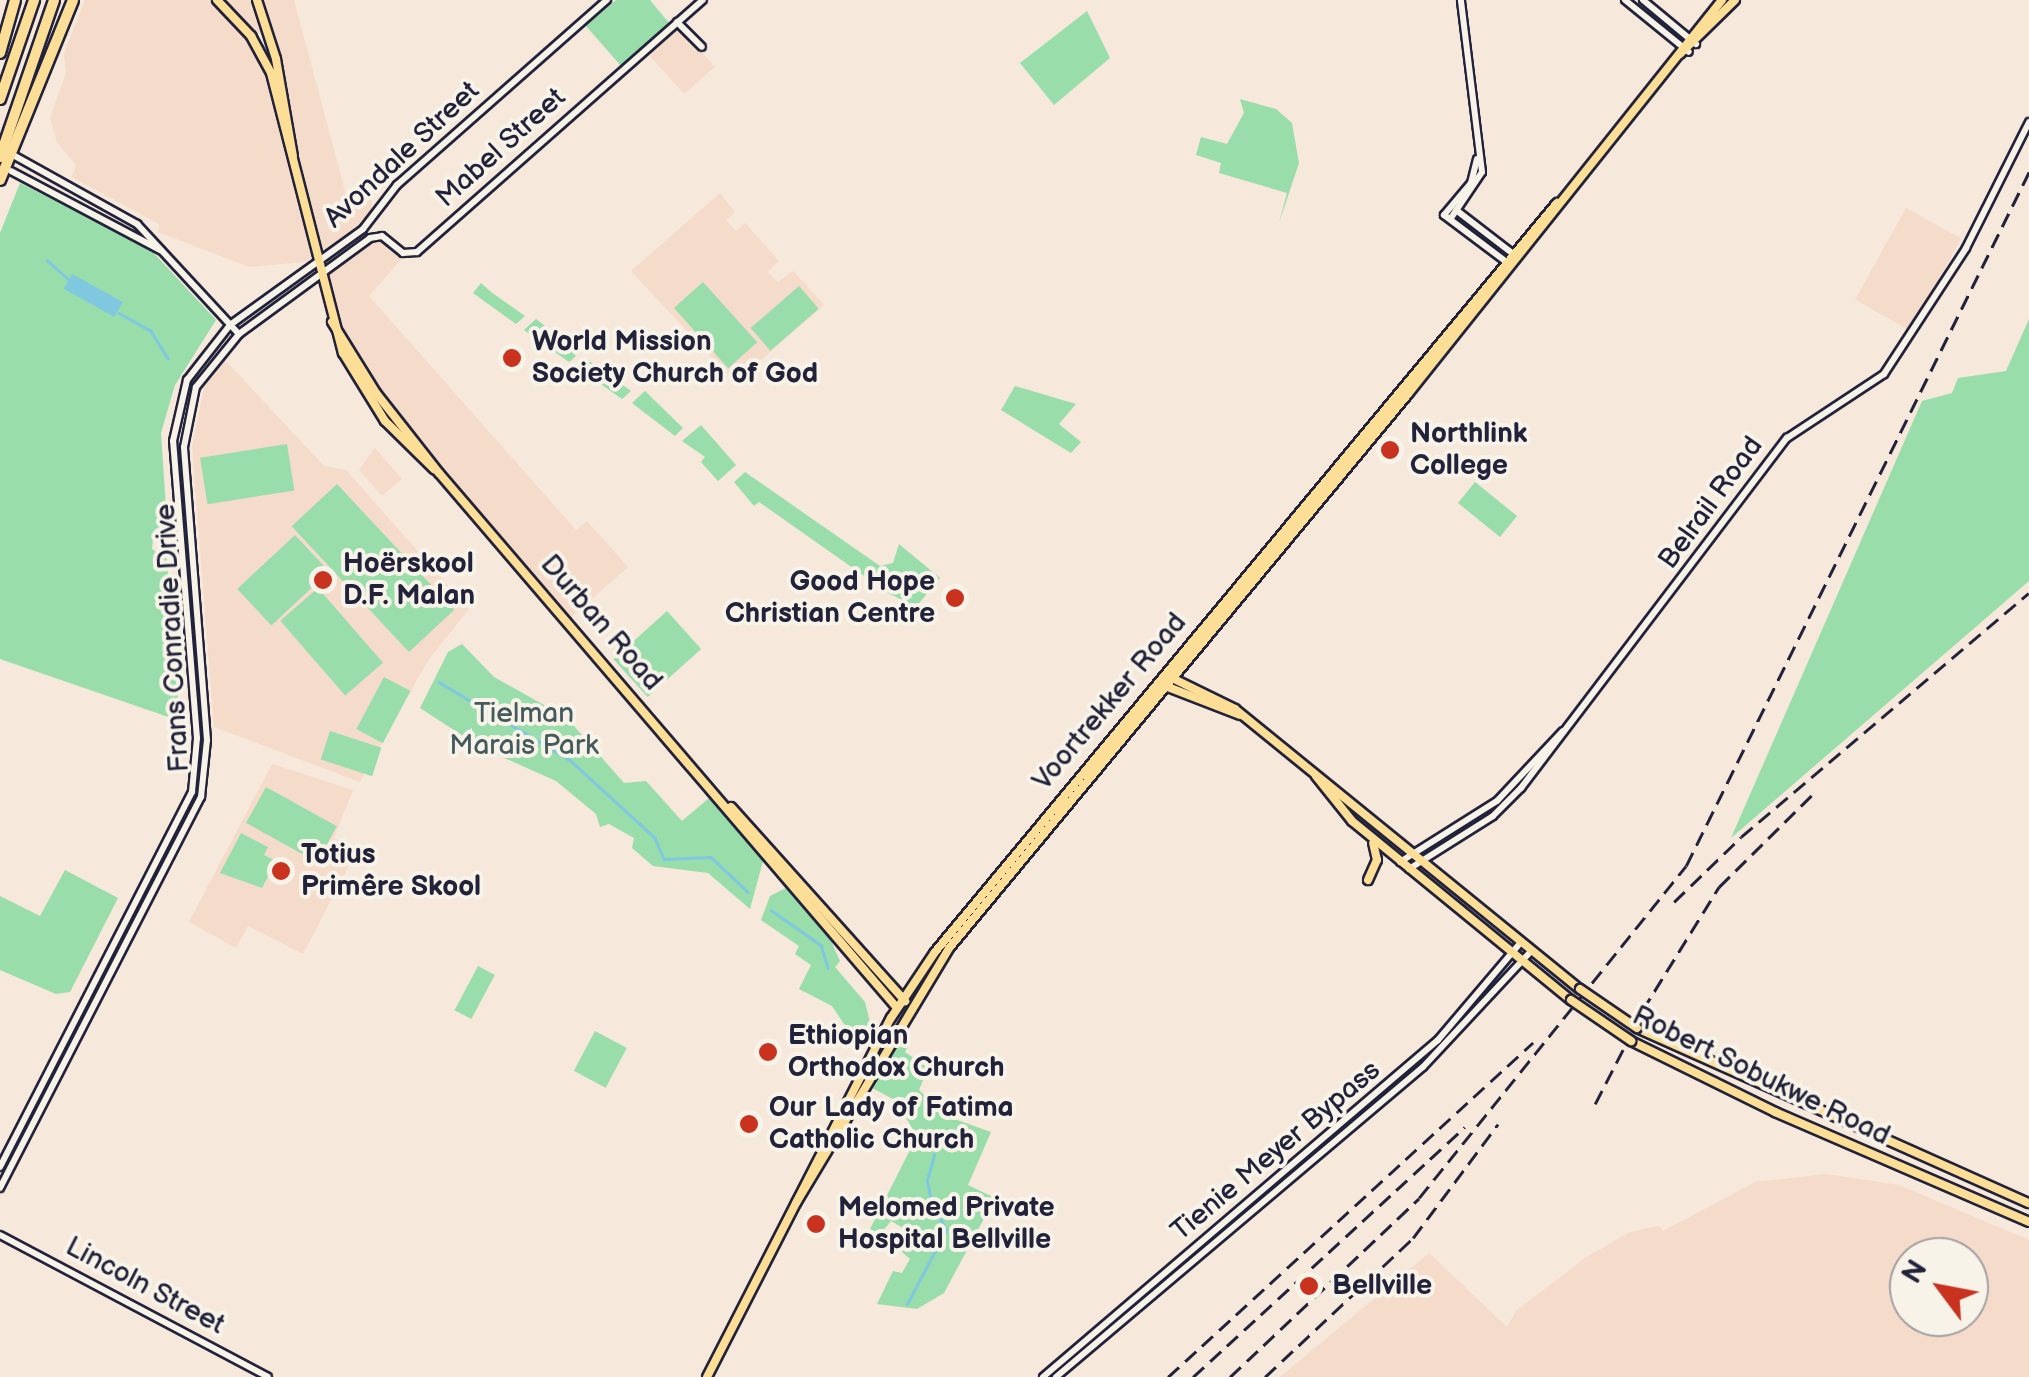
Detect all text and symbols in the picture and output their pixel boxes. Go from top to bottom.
street label: Avondale Street [317,74,487,236]
street label: Mabel Street [429,81,573,215]
place label: World Mission Society Church of God [532,325,819,391]
marker: World Mission Society Church of God [501,347,523,369]
place label: Northlink College [1410,417,1527,483]
street label: Belrail Road [1652,430,1770,576]
marker: Northlink College [1379,439,1401,461]
street label: Frans Conradie Drive [149,503,197,773]
place label: Hoërskool D.F. Malan [343,547,475,613]
street label: Durban Road [533,548,669,698]
place label: Good Hope Christian Centre [725,565,935,631]
marker: Hoërskool D.F. Malan [312,569,334,591]
marker: Good Hope Christian Centre [944,587,966,609]
street label: Voortrekker Road [1026,607,1194,797]
park label: Tielman Marais Park [449,697,599,763]
place label: Totius Primêre Skool [301,838,481,904]
marker: Totius Primêre Skool [270,860,292,882]
street label: Robert Sobukwe Road [1627,999,1895,1153]
place label: Ethiopian Orthodox Church [788,1019,1005,1085]
marker: Ethiopian Orthodox Church [757,1041,779,1063]
street label: Tienie Meyer Bypass [1165,1054,1387,1248]
place label: Our Lady of Fatima Catholic Church [769,1091,1014,1157]
marker: Our Lady of Fatima Catholic Church [738,1113,760,1135]
place label: Melomed Private Hospital Bellville [838,1191,1055,1257]
marker: Melomed Private Hospital Bellville [803,1211,829,1237]
street label: Lincoln Street [60,1230,230,1342]
north arrow [1889,1237,1989,1337]
text: N [1895,1254,1934,1290]
place label: Bellville [1332,1269,1432,1303]
marker: Bellville [1296,1273,1322,1299]

